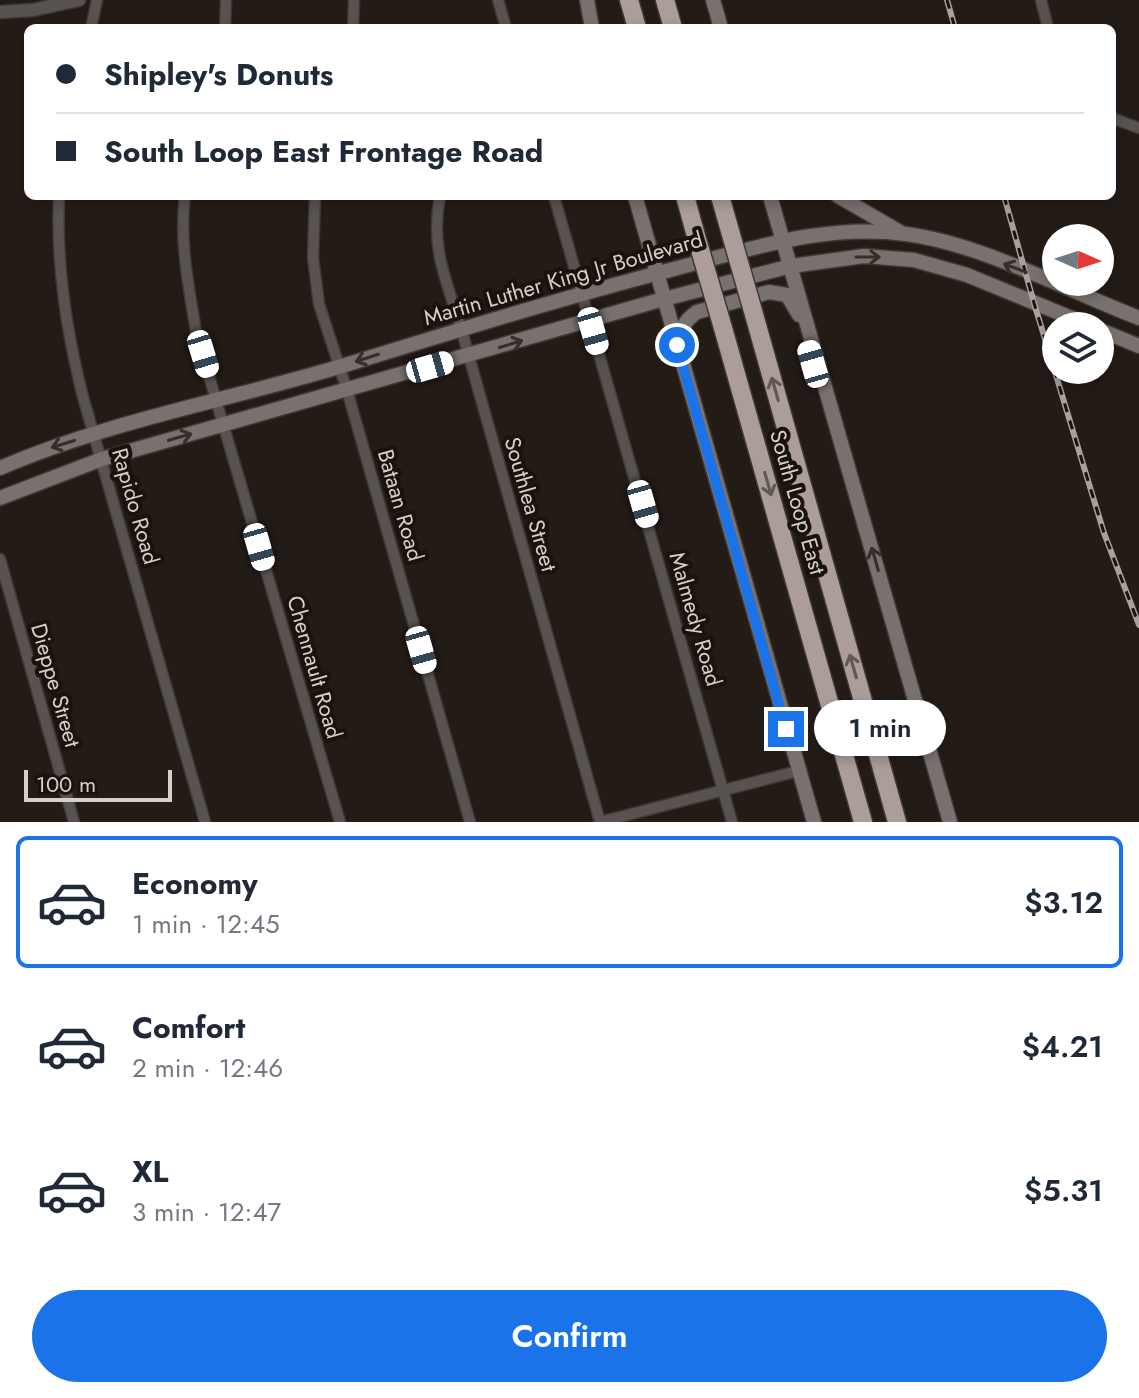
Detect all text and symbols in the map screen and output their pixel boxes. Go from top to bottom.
text: Shipley's Donuts [104,53,333,96]
text: South Loop East Frontage Road [104,130,543,173]
street label: Martin Luther King Jr Boulevard [420,223,706,333]
north arrow [1042,224,1114,296]
map controls [1042,224,1114,384]
one-way arrow [854,249,881,265]
one-way arrow [1003,260,1028,274]
car [575,305,611,357]
button: layers [1042,312,1114,384]
route start [659,327,695,363]
car [185,328,221,380]
one-way arrow [497,336,523,351]
car [795,338,831,390]
car [404,349,456,385]
one-way arrow [354,351,380,366]
one-way arrow [767,377,781,402]
street label: South Loop East [762,426,834,579]
one-way arrow [166,429,192,444]
street label: Southlea Street [497,433,566,576]
one-way arrow [50,437,76,452]
street label: Rapido Road [104,444,168,568]
street label: Bataan Road [370,445,432,565]
one-way arrow [761,470,776,496]
car [625,478,661,530]
car [241,521,277,573]
one-way arrow [867,546,882,572]
street label: Malmedy Road [662,548,730,690]
street label: Chennault Road [279,592,351,742]
street label: Dieppe Street [23,619,89,751]
car [403,624,439,676]
one-way arrow [845,654,860,680]
callout: 1 min [814,701,946,757]
text: 1 min [848,709,912,747]
route end [768,711,804,747]
scale bar [24,766,172,802]
text: 100 m [36,768,96,800]
text: Economy [132,862,258,905]
icon: car [36,866,108,938]
text: $3.12 [1024,881,1103,924]
text: 1 min · 12:45 [132,905,280,943]
text: Comfort [132,1006,245,1049]
icon: car [36,1010,108,1082]
text: $4.21 [1022,1025,1103,1068]
text: 2 min · 12:46 [132,1049,283,1087]
text: XL [132,1150,168,1193]
icon: car [36,1154,108,1226]
text: $5.31 [1024,1169,1103,1212]
text: 3 min · 12:47 [132,1193,281,1231]
button: Confirm [32,1290,1107,1382]

